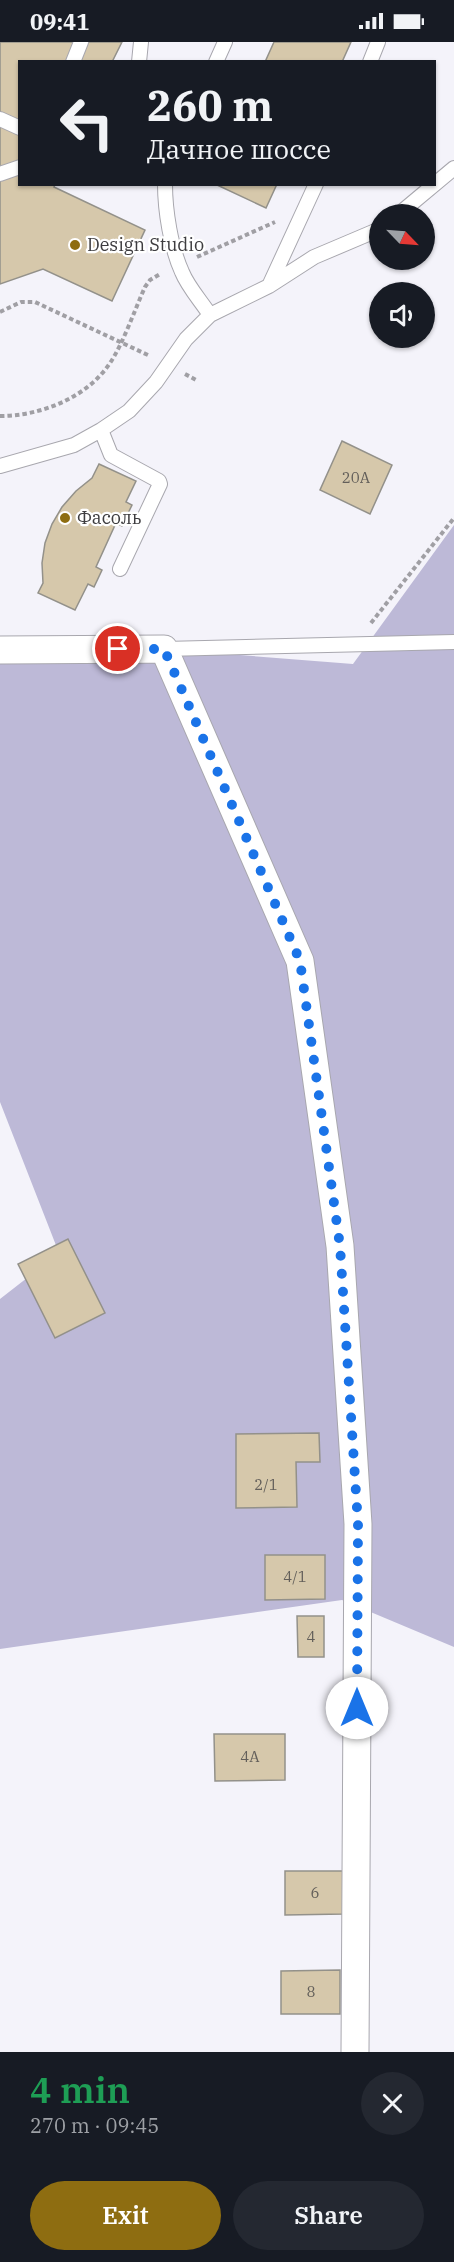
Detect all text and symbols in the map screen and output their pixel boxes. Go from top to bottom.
text: 09:41 [30,7,89,36]
text: 260 m [147,78,273,133]
icon: left [48,84,126,162]
text: Дачное шоссе [147,131,331,166]
north arrow [369,204,435,270]
map controls [369,204,435,348]
place label: Design Studio [87,233,204,256]
marker: Design Studio [68,238,82,252]
button: sound [369,282,435,348]
house number: 20А [342,468,371,487]
place label: Фасоль [77,506,142,529]
marker: Фасоль [58,511,72,525]
pin [92,623,143,674]
icon: arrive [101,632,134,665]
house number: 2/1 [254,1475,278,1494]
house number: 4/1 [283,1567,307,1586]
house number: 4 [306,1627,316,1646]
position arrow [325,1676,389,1740]
house number: 4А [240,1747,260,1766]
house number: 6 [310,1883,320,1902]
house number: 8 [306,1982,316,2001]
text: 4 min [30,2066,130,2113]
button: close [361,2072,424,2135]
text: 270 m · 09:45 [30,2112,159,2139]
button: Exit [30,2181,221,2250]
button: Share [233,2181,424,2250]

